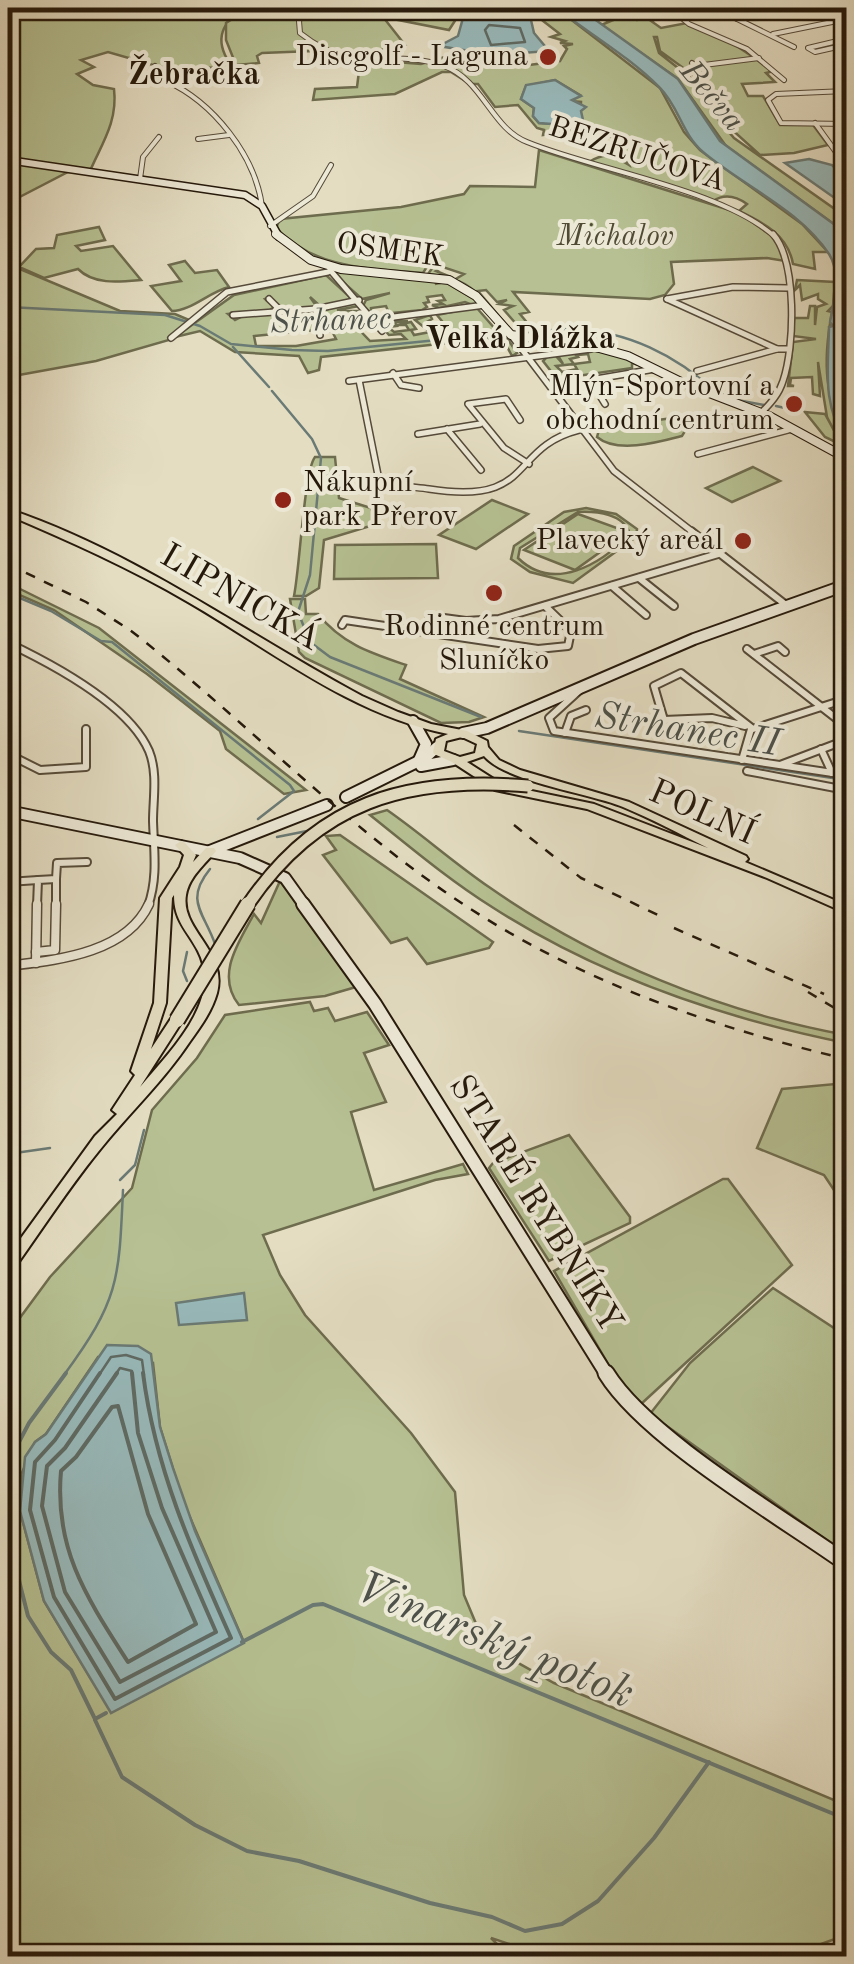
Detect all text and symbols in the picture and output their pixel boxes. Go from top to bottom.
place label: Discgolf - Laguna [295,42,528,72]
marker: Discgolf - Laguna [537,46,559,68]
district label: Žebračka [128,53,260,92]
water label: Bečva [672,55,749,138]
street label: BEZRUČOVA [545,107,731,198]
park label: Michalov [555,222,674,252]
street label: OSMEK [334,229,446,273]
water label: Strhanec [269,304,393,340]
district label: Velká Dlážka [425,324,615,356]
place label: Mlýn-Sportovní a obchodní centrum [545,372,774,436]
marker: Mlýn-Sportovní a obchodní centrum [783,393,805,415]
place label: Nákupní park Přerov [303,468,458,532]
marker: Nákupní park Přerov [272,489,294,511]
place label: Plavecký areál [536,526,723,556]
marker: Plavecký areál [732,530,754,552]
street label: LIPNICKÁ [154,532,330,658]
marker: Rodinné centrum Sluníčko [483,582,505,604]
place label: Rodinné centrum Sluníčko [384,612,604,676]
water label: Strhanec II [592,698,786,765]
street label: POLNÍ [643,768,763,852]
street label: STARÉ RYBNÍKY [442,1066,634,1339]
water label: Vinarský potok [349,1566,639,1718]

